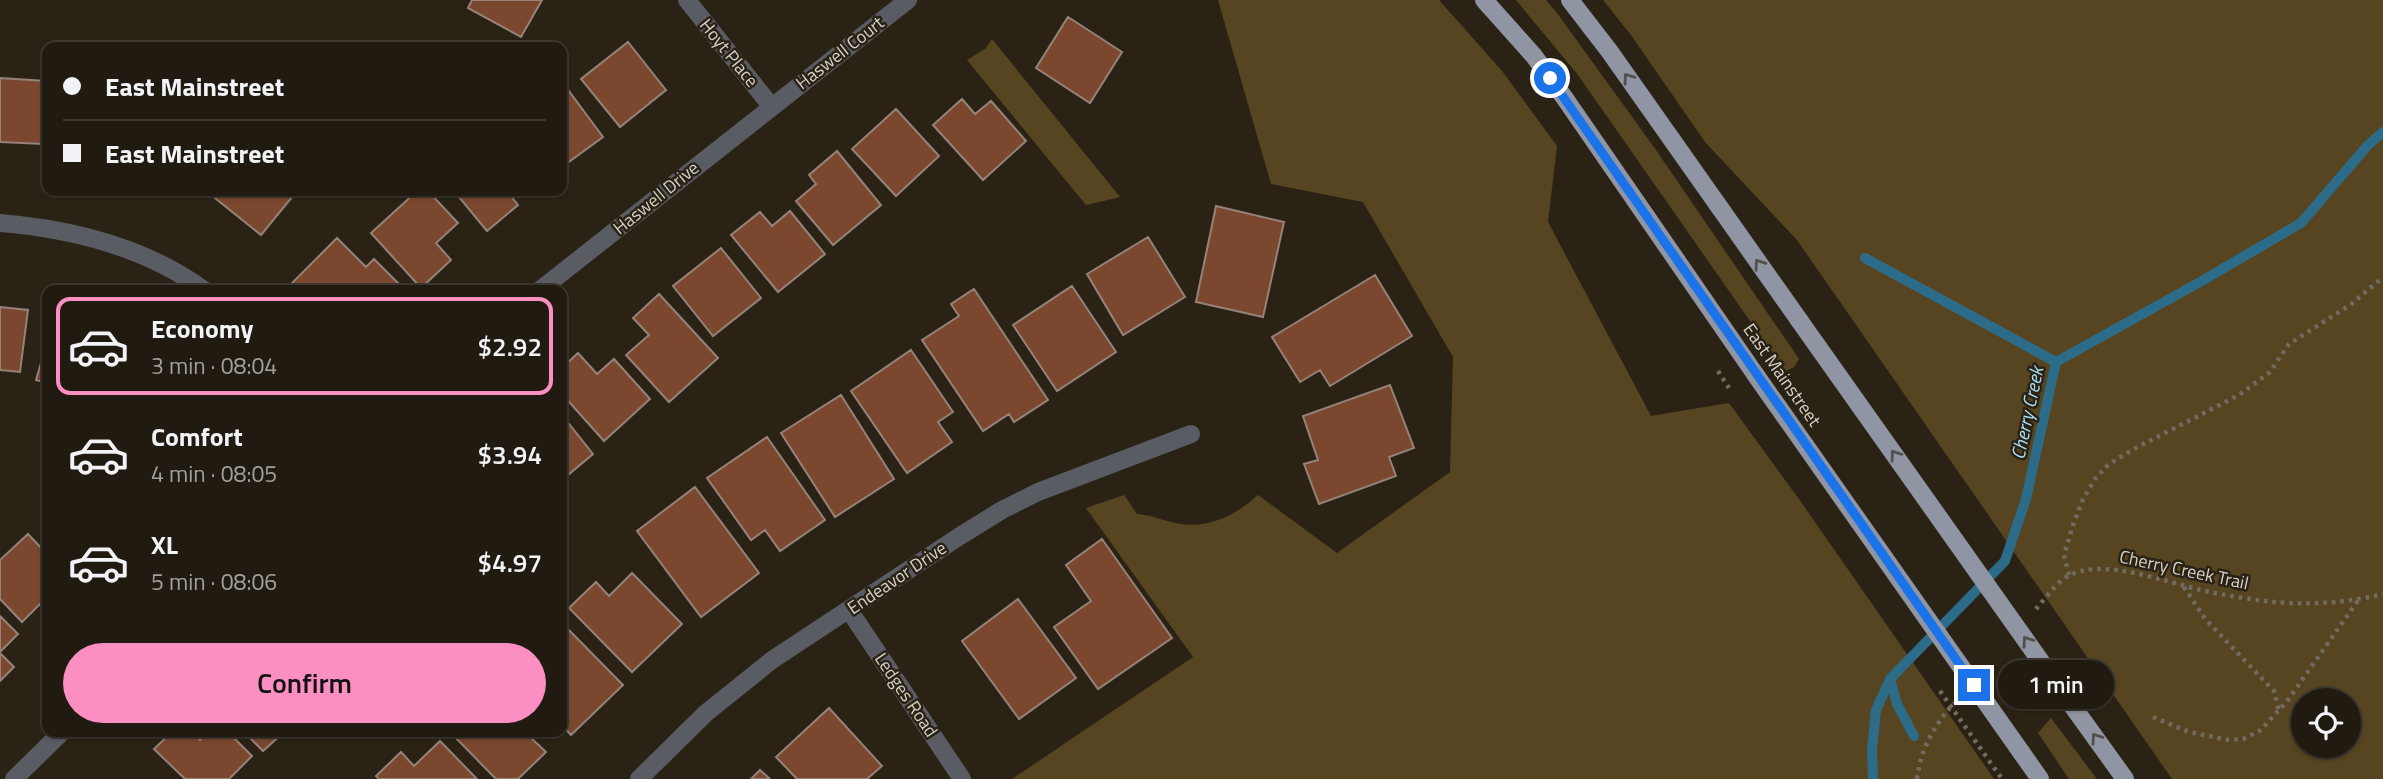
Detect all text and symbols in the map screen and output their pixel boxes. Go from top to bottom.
street label: Haswell Court [790,9,890,96]
street label: Hoyt Place [693,13,765,93]
route start [1534,62,1566,94]
text: East Mainstreet [105,67,284,106]
one-way arrow [1624,73,1636,86]
text: East Mainstreet [105,134,284,173]
street label: Haswell Drive [607,154,705,241]
one-way arrow [1755,259,1768,272]
text: Economy [151,309,253,348]
icon: car [67,315,130,378]
street label: East Mainstreet [1737,318,1828,432]
text: $2.92 [478,327,542,366]
text: 3 min · 08:04 [151,348,277,383]
water label: Cherry Creek [2003,361,2051,462]
text: Comfort [151,417,243,456]
icon: car [67,423,130,486]
text: $3.94 [478,435,542,474]
one-way arrow [1891,450,1903,463]
text: 4 min · 08:05 [151,456,277,491]
text: XL [151,525,178,564]
icon: car [67,531,130,594]
street label: Endeavor Drive [842,534,952,621]
text: $4.97 [478,543,542,582]
street label: Cherry Creek Trail [2117,543,2251,596]
text: 5 min · 08:06 [151,564,277,599]
one-way arrow [2023,636,2035,649]
button: Confirm [63,643,546,723]
street label: Ledges Road [868,647,945,742]
callout: 1 min [1998,660,2114,710]
text: 1 min [2028,667,2084,702]
route end [1958,669,1990,701]
map controls [2291,688,2361,758]
button: locate [2291,688,2361,758]
one-way arrow [2092,733,2104,746]

